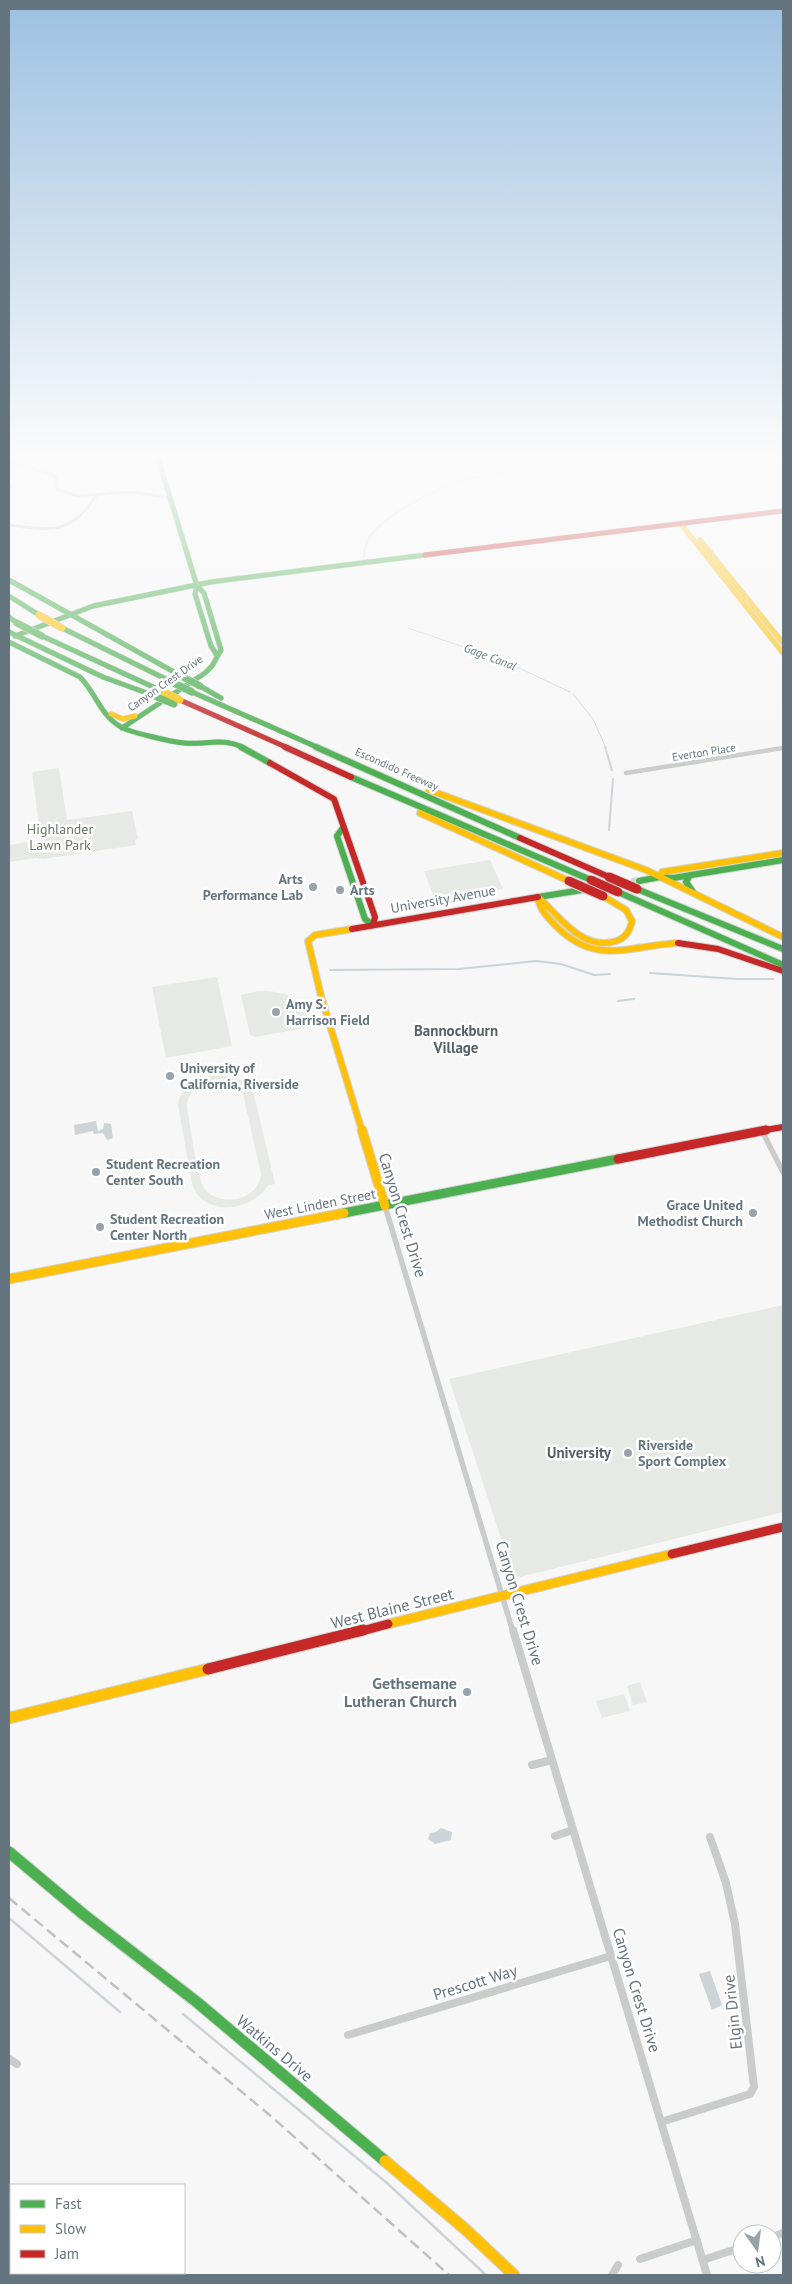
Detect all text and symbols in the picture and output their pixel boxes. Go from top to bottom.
water label: Gage Canal [462,640,519,674]
street label: Canyon Crest Drive [125,652,206,714]
street label: Everton Place [671,740,737,764]
street label: Escondido Freeway [353,744,442,794]
park label: Highlander Lawn Park [27,820,93,854]
place label: Arts Performance Lab [203,870,303,904]
marker: Arts Performance Lab [307,881,319,893]
place label: Arts [350,881,375,899]
street label: University Avenue [389,881,497,917]
marker: Arts [334,884,346,896]
place label: Amy S. Harrison Field [286,995,370,1029]
marker: Amy S. Harrison Field [270,1006,282,1018]
district label: Bannockburn Village [414,1021,498,1057]
place label: University of California, Riverside [180,1059,299,1093]
marker: University of California, Riverside [164,1070,176,1082]
street label: Canyon Crest Drive [375,1150,431,1280]
place label: Student Recreation Center South [106,1155,220,1189]
marker: Student Recreation Center South [90,1166,102,1178]
street label: West Linden Street [263,1184,377,1224]
place label: Grace United Methodist Church [638,1196,743,1230]
marker: Grace United Methodist Church [747,1207,759,1219]
place label: Student Recreation Center North [110,1210,224,1244]
marker: Student Recreation Center North [94,1221,106,1233]
place label: Riverside Sport Complex [638,1436,727,1470]
district label: University [547,1443,612,1462]
marker: Riverside Sport Complex [622,1447,634,1459]
street label: Canyon Crest Drive [492,1538,548,1668]
street label: West Blaine Street [329,1583,456,1633]
place label: Gethsemane Lutheran Church [344,1673,457,1711]
marker: Gethsemane Lutheran Church [461,1686,473,1698]
street label: Canyon Crest Drive [609,1925,665,2055]
street label: Prescott Way [431,1960,520,2004]
street label: Elgin Drive [718,1974,746,2050]
street label: Watkins Drive [233,2010,317,2086]
legend [10,2184,185,2274]
text: Fast [55,2194,82,2213]
text: Slow [55,2219,86,2238]
north arrow [732,2224,782,2274]
text: Jam [54,2244,79,2263]
text: N [754,2252,767,2271]

